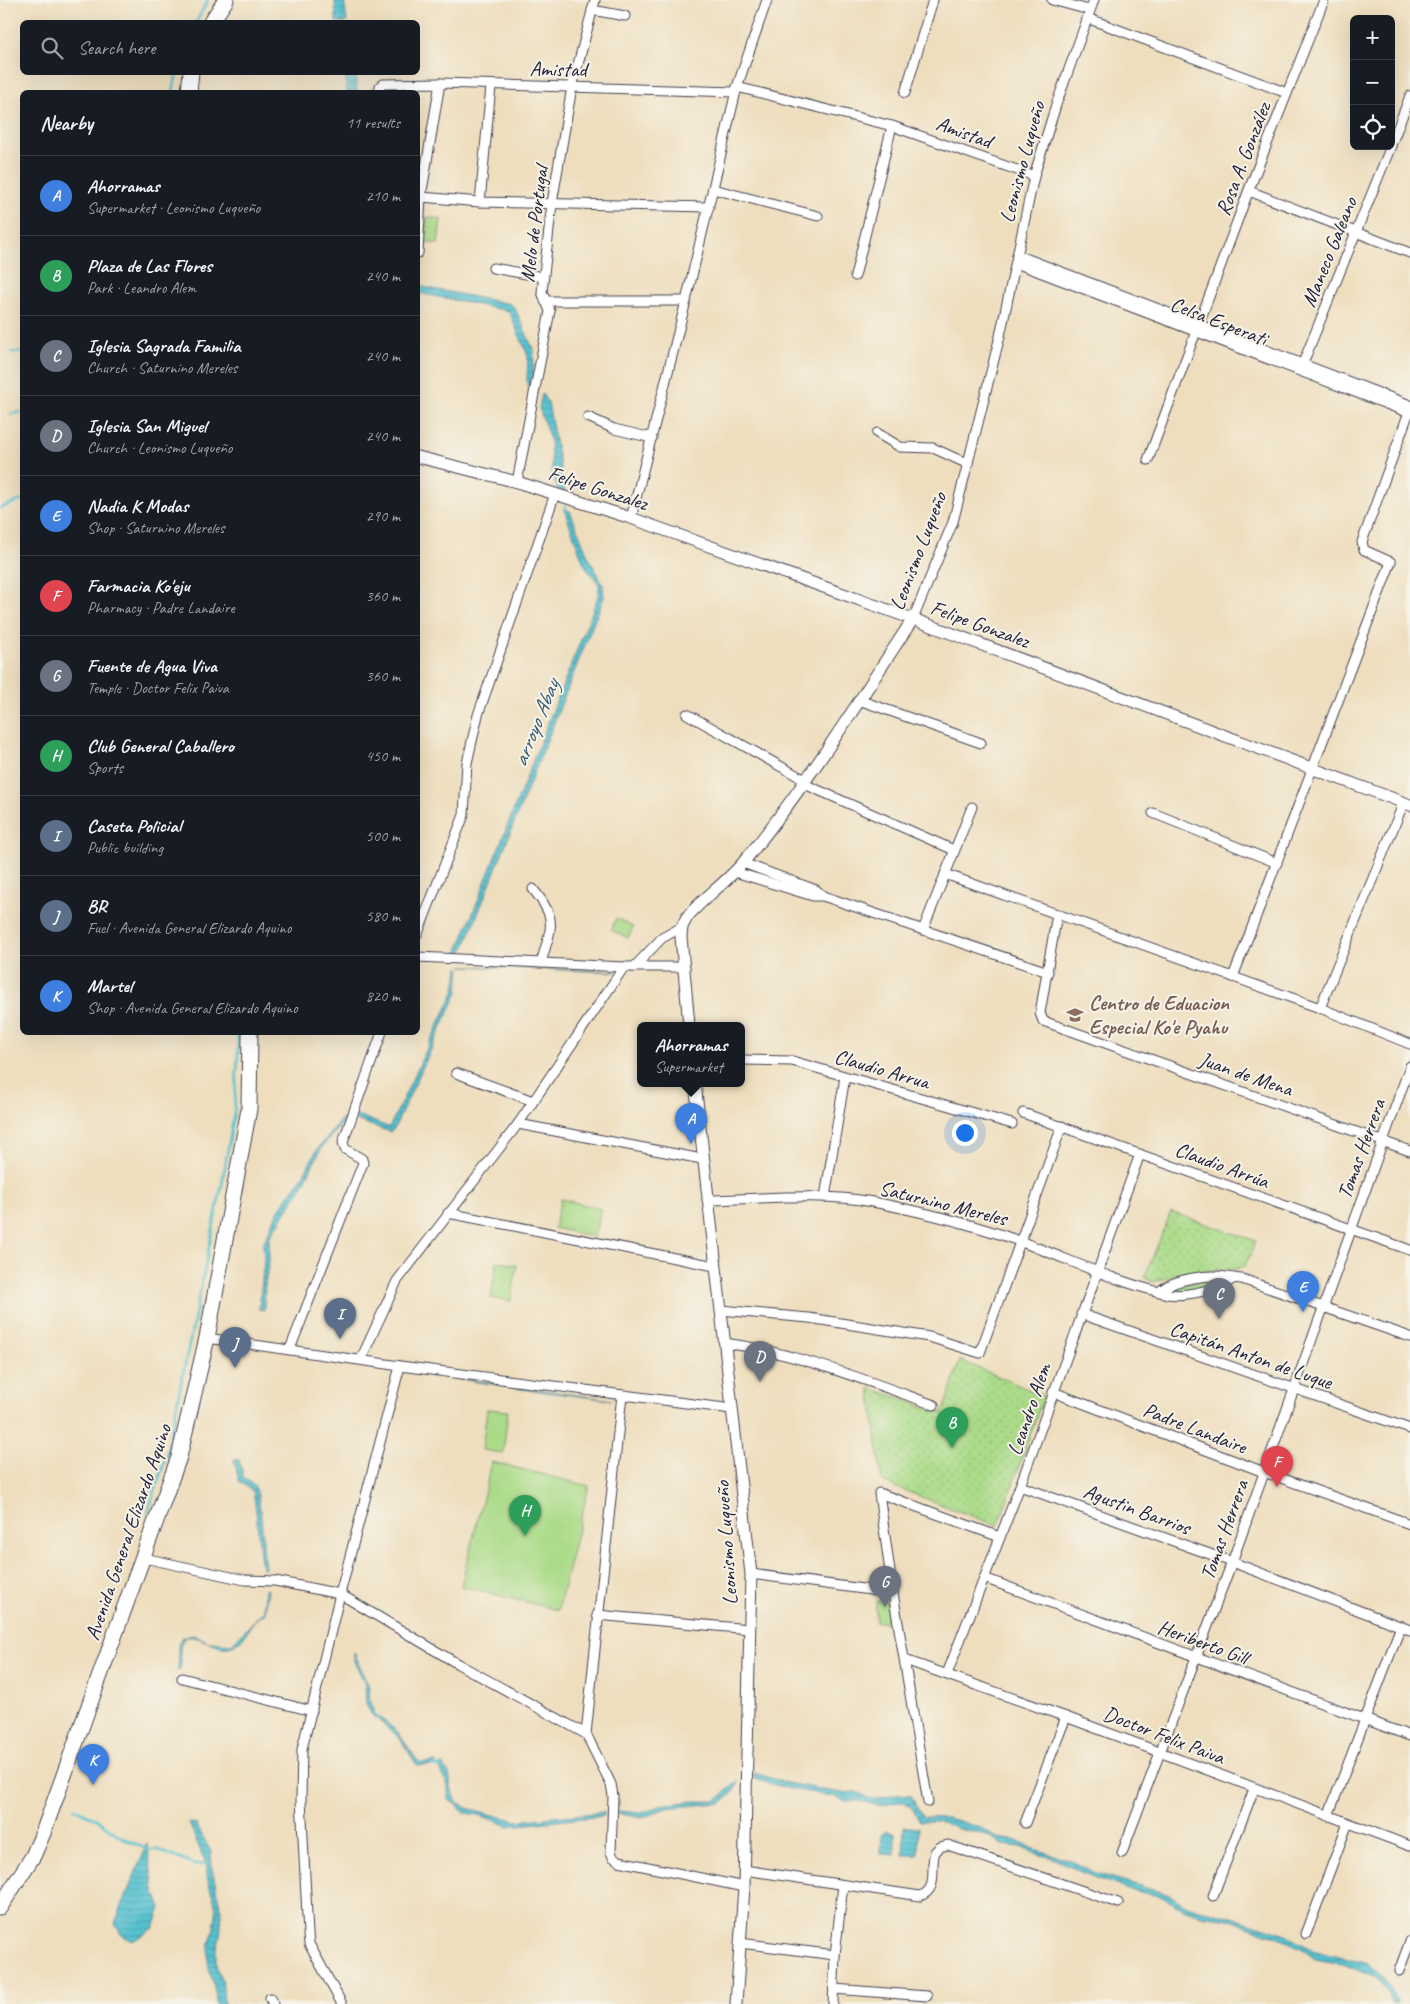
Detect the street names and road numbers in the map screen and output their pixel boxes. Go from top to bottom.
street label: Amistad [529,56,590,83]
street label: Leonismo Luqueño [993,97,1051,225]
street label: Rosa A. González [1210,97,1277,219]
street label: Amistad [933,110,999,155]
street label: Melo de Portugal [514,161,554,284]
street label: Maneco Galeano [1295,192,1363,311]
street label: Celsa Esperati [1167,291,1274,352]
street label: Felipe Gonzalez [545,460,652,517]
street label: Leonismo Luqueño [884,487,953,614]
street label: Felipe Gonzalez [927,594,1034,654]
street label: Claudio Arrua [832,1043,935,1096]
street label: Juan de Mena [1195,1046,1297,1103]
street label: Tomas Herrera [1331,1094,1392,1202]
street label: Claudio Arrúa [1172,1136,1274,1195]
street label: Saturnino Mereles [876,1175,1011,1232]
street label: Capitán Anton de Luque [1166,1315,1337,1395]
street label: Leandro Alem [1001,1358,1057,1458]
street label: Padre Landaire [1140,1396,1251,1460]
street label: Avenida General Elizardo Aquino [79,1419,178,1643]
street label: Tomas Herrera [1194,1475,1255,1583]
street label: Agustin Barrios [1080,1478,1196,1541]
street label: Leonismo Luqueño [709,1479,743,1606]
street label: Heriberto Gill [1154,1614,1255,1672]
street label: Doctor Felix Paiva [1100,1700,1230,1771]

